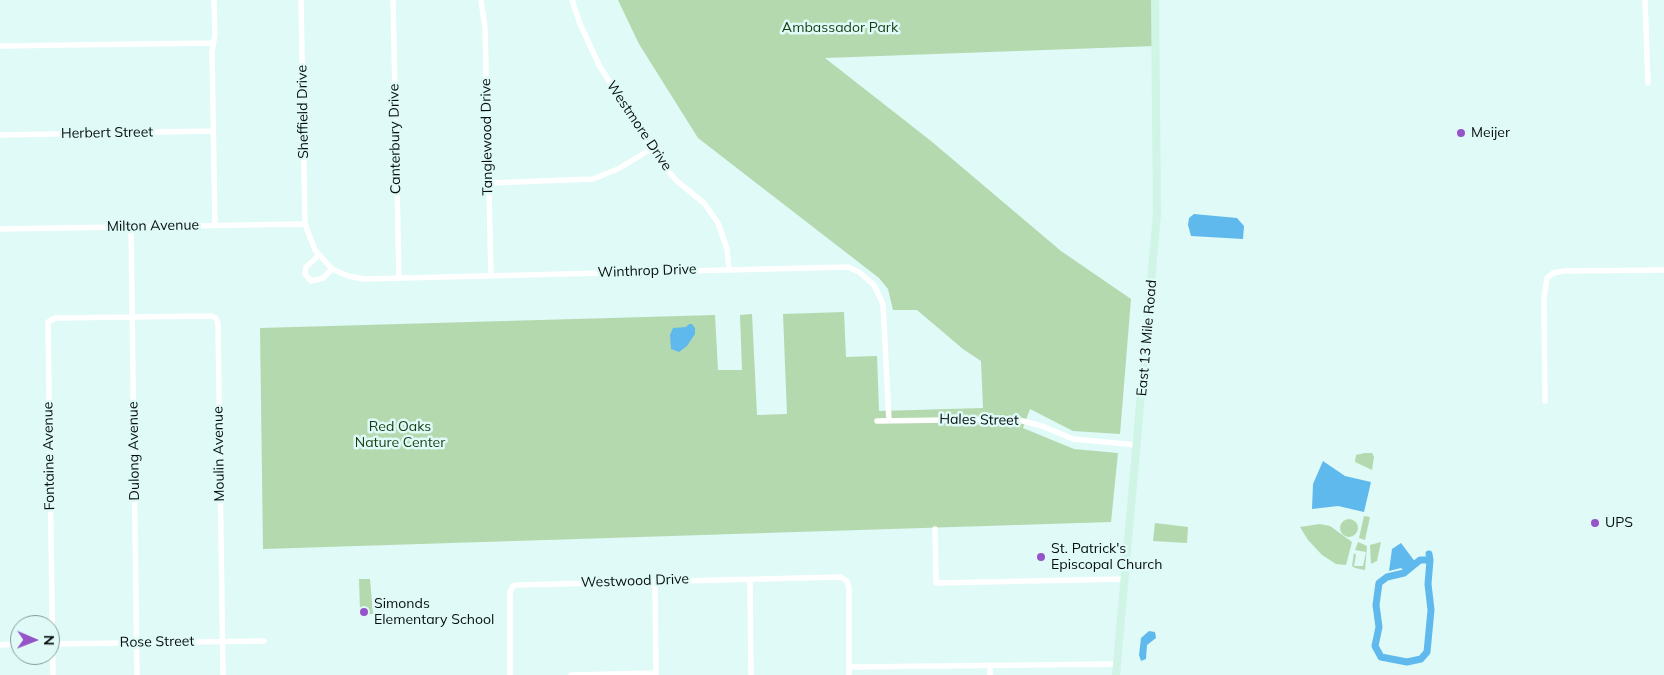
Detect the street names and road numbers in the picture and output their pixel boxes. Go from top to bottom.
street label: Sheffield Drive [294,65,312,159]
street label: Tanglewood Drive [478,78,496,196]
street label: Westmore Drive [603,78,675,174]
street label: Canterbury Drive [386,84,404,194]
street label: Herbert Street [61,124,153,142]
street label: Milton Avenue [107,217,199,235]
street label: Winthrop Drive [597,261,697,281]
street label: East 13 Mile Road [1134,279,1160,397]
street label: Dulong Avenue [125,401,143,501]
street label: Fontaine Avenue [40,402,58,510]
street label: Moulin Avenue [210,406,228,502]
street label: Hales Street [939,411,1019,429]
street label: Westwood Drive [581,571,689,591]
street label: Rose Street [120,633,194,651]

